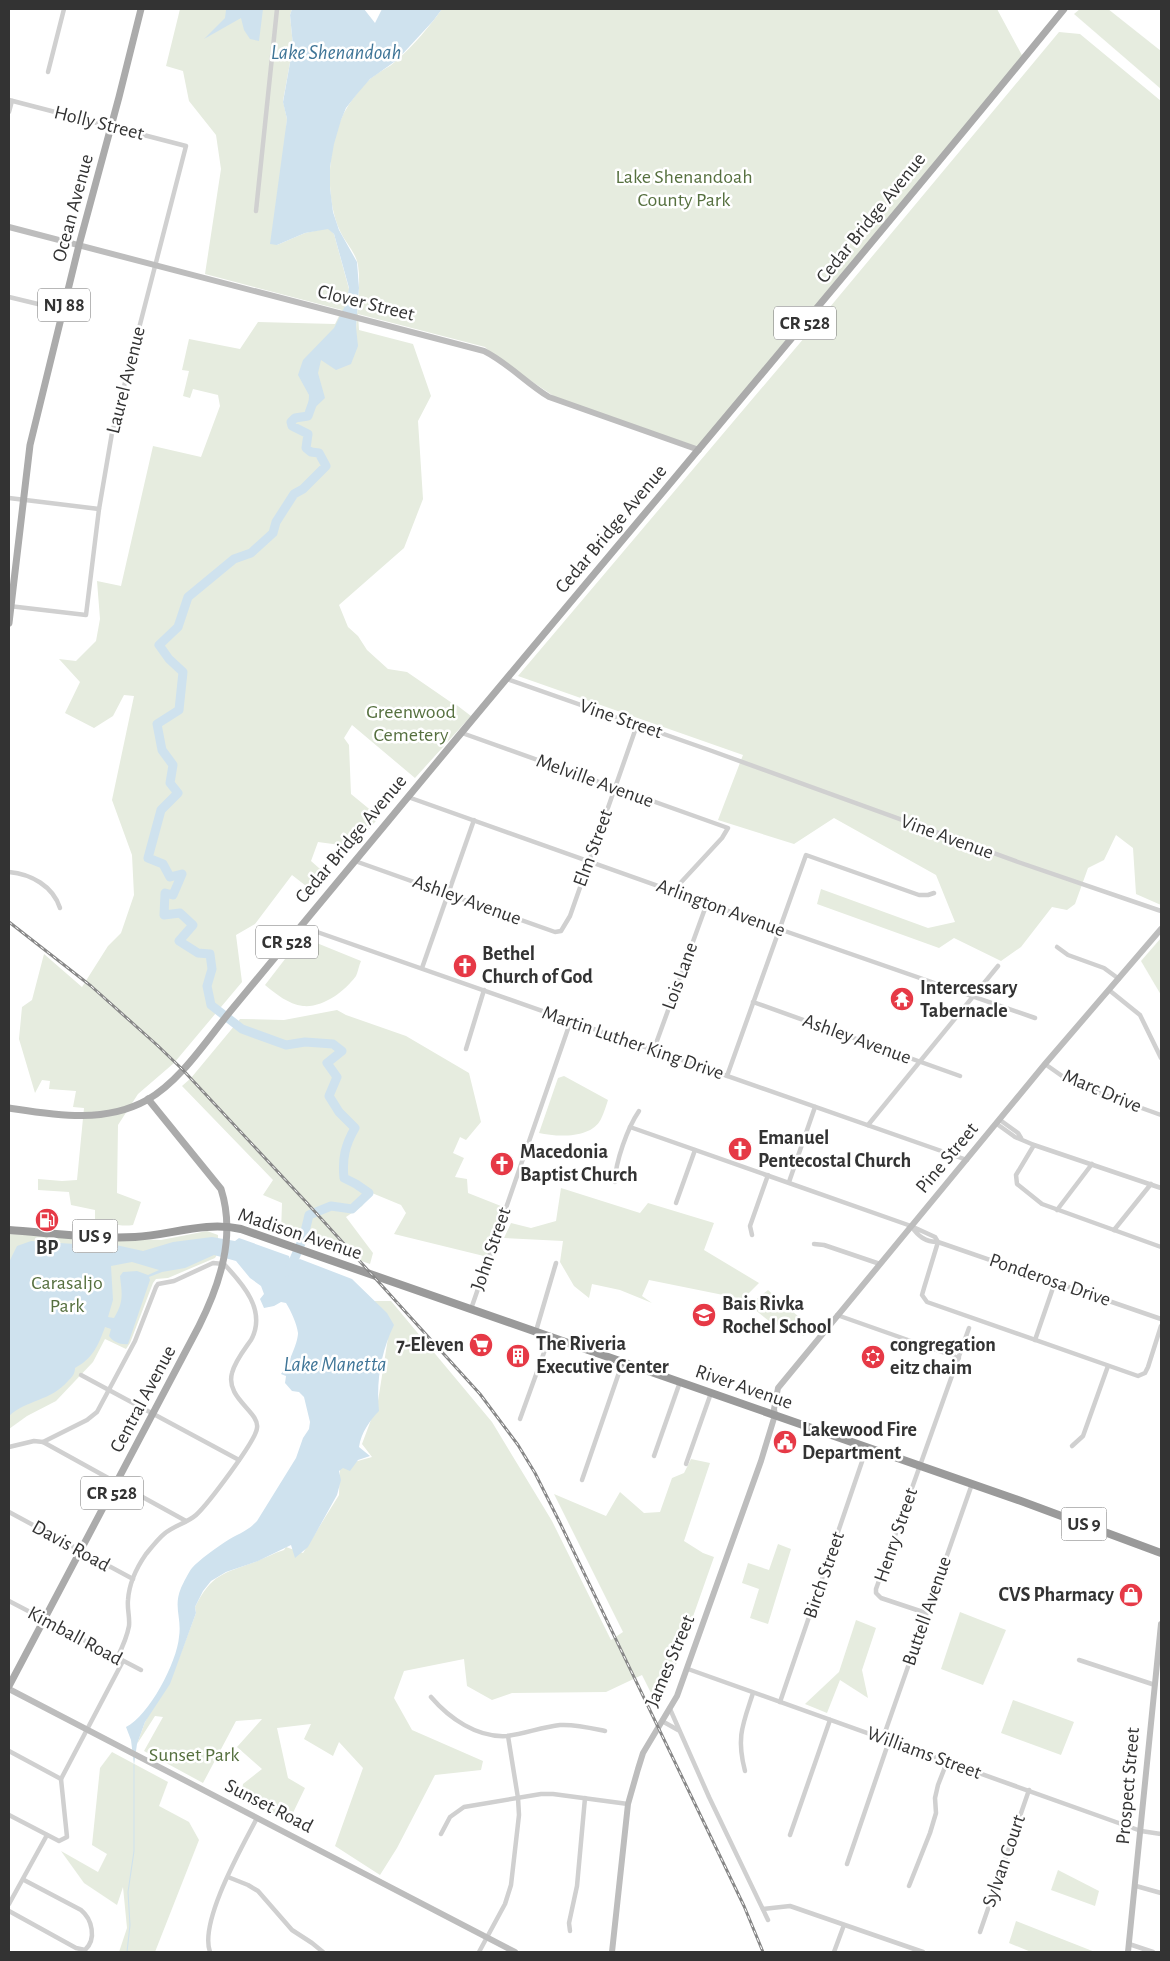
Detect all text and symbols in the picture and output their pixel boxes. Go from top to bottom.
water label: Lake Shenandoah [271,42,401,63]
street label: Holly Street [52,102,147,144]
street label: Cedar Bridge Avenue [813,149,929,287]
street label: Ocean Avenue [49,152,97,264]
park label: Lake Shenandoah County Park [615,167,753,210]
street label: Clover Street [315,281,417,325]
road number: NJ 88 [38,288,90,322]
road number: CR 528 [774,306,836,339]
street label: Laurel Avenue [103,324,149,436]
street label: Cedar Bridge Avenue [552,461,670,597]
street label: Vine Street [577,696,666,743]
park label: Greenwood Cemetery [366,702,456,745]
street label: Melville Avenue [534,750,656,812]
street label: Cedar Bridge Avenue [292,771,410,907]
street label: Elm Street [570,806,616,889]
street label: Vine Avenue [898,811,996,863]
street label: Ashley Avenue [410,871,524,929]
street label: Arlington Avenue [654,875,788,941]
road number: CR 528 [256,926,318,959]
street label: Lois Lane [659,940,701,1012]
place label: Bethel Church of God [482,944,593,987]
church icon: Bethel Church of God [452,953,478,979]
place label: Intercessary Tabernacle [920,978,1017,1021]
temple icon: Intercessary Tabernacle [889,986,915,1012]
street label: Martin Luther King Drive [539,1002,727,1084]
street label: Ashley Avenue [800,1010,914,1068]
street label: Marc Drive [1060,1065,1144,1117]
street label: Pine Street [912,1118,982,1197]
place label: Emanuel Pentecostal Church [758,1128,911,1171]
church icon: Emanuel Pentecostal Church [727,1136,753,1162]
place label: Macedonia Baptist Church [520,1142,638,1185]
church icon: Macedonia Baptist Church [489,1151,515,1177]
street label: John Street [467,1204,515,1293]
street label: Madison Avenue [236,1205,364,1263]
fuel station icon: BP [34,1207,60,1233]
road number: US 9 [72,1220,118,1252]
place label: BP [36,1238,58,1258]
street label: Ponderosa Drive [987,1250,1113,1310]
park label: Carasaljo Park [31,1273,103,1316]
place label: Bais Rivka Rochel School [722,1294,832,1337]
school or university icon: Bais Rivka Rochel School [691,1302,717,1328]
supermarket icon: 7-Eleven [468,1332,494,1358]
place label: The Riveria Executive Center [536,1334,669,1377]
place label: 7-Eleven [396,1335,464,1355]
place label: congregation eitz chaim [890,1335,996,1378]
street label: Central Avenue [106,1342,180,1456]
building icon: The Riveria Executive Center [505,1343,531,1369]
synagogue icon: congregation eitz chaim [860,1344,886,1370]
water label: Lake Manetta [283,1354,387,1375]
street label: River Avenue [693,1361,795,1413]
place label: Lakewood Fire Department [802,1420,917,1463]
public building icon: Lakewood Fire Department [772,1429,798,1455]
road number: CR 528 [81,1476,143,1510]
street label: Henry Street [871,1485,922,1585]
road number: US 9 [1062,1508,1106,1540]
street label: Davis Road [29,1516,113,1576]
street label: Birch Street [800,1528,848,1621]
street label: Buttell Avenue [899,1554,955,1668]
shop icon: CVS Pharmacy [1118,1582,1144,1608]
place label: CVS Pharmacy [999,1585,1114,1605]
street label: Kimball Road [24,1603,126,1669]
street label: James Street [642,1611,699,1710]
street label: Williams Street [864,1723,984,1783]
street label: Prospect Street [1113,1726,1143,1845]
park label: Sunset Park [149,1745,239,1765]
street label: Sunset Road [222,1775,316,1837]
street label: Sylvan Court [979,1812,1029,1910]

